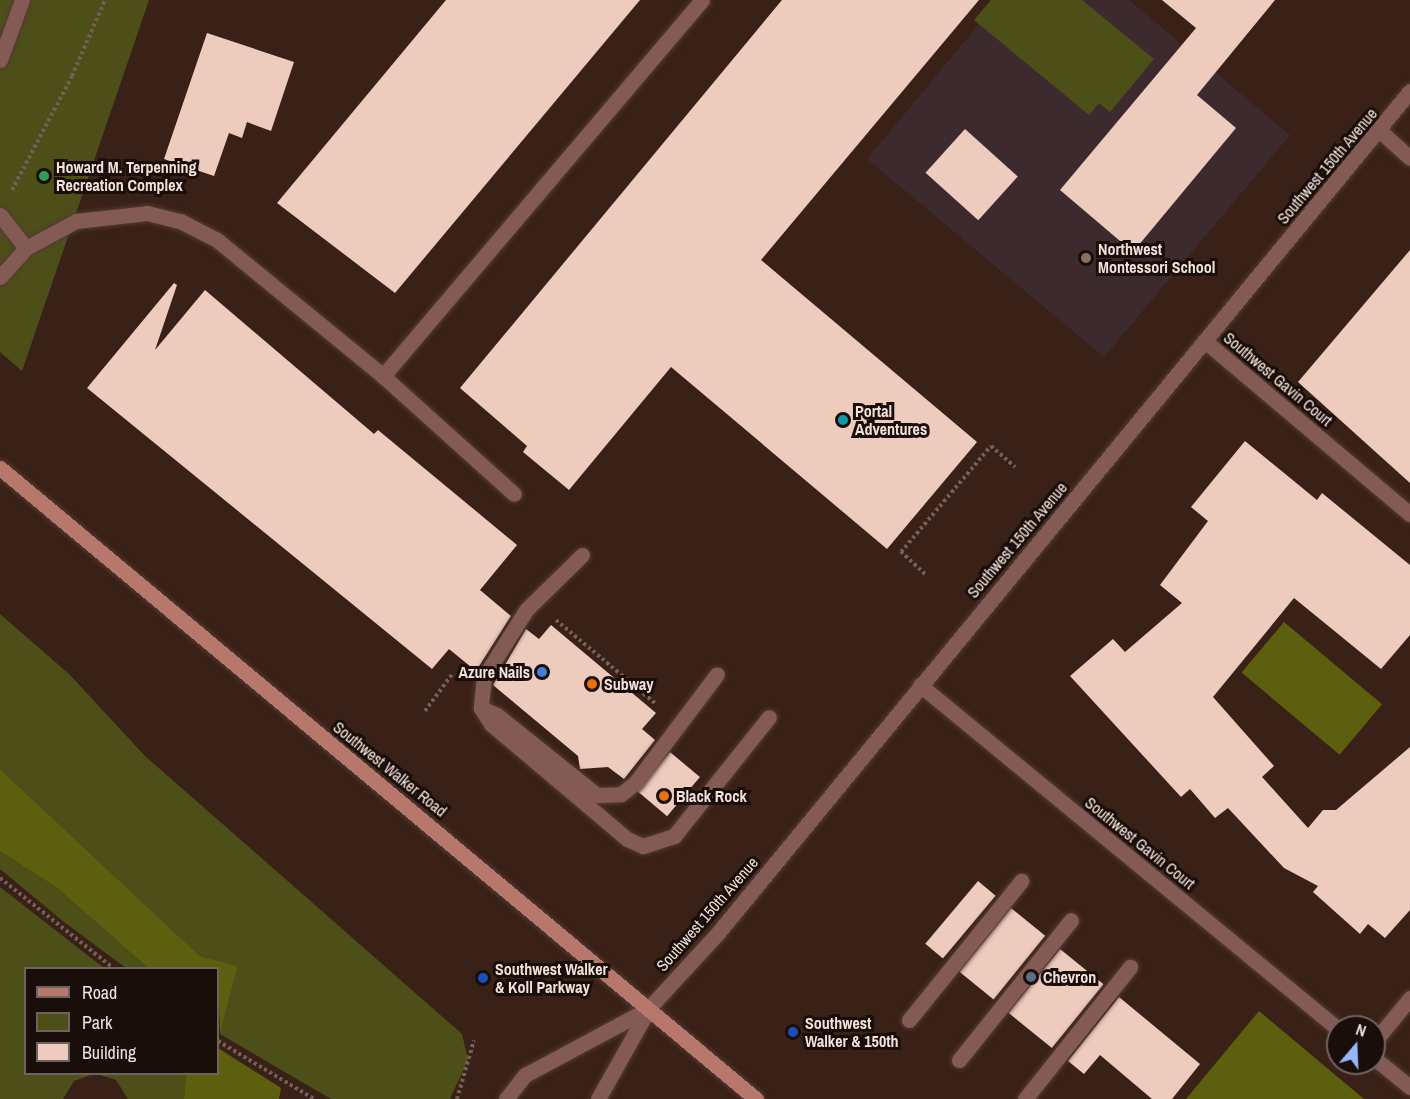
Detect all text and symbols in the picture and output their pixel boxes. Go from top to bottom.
street label: Southwest 150th Avenue [1273,104,1381,228]
place label: Howard M. Terpenning Recreation Complex [56,157,196,195]
marker: Howard M. Terpenning Recreation Complex [37,169,51,183]
place label: Northwest Montessori School [1098,239,1215,277]
marker: Northwest Montessori School [1079,251,1093,265]
street label: Southwest Gavin Court [1220,328,1336,430]
place label: Portal Adventures [855,401,927,439]
marker: Portal Adventures [836,413,850,427]
street label: Southwest 150th Avenue [963,478,1071,602]
place label: Azure Nails [459,662,530,682]
marker: Azure Nails [535,665,549,679]
place label: Subway [604,674,654,694]
marker: Subway [585,677,599,691]
street label: Southwest Walker Road [329,717,451,821]
place label: Black Rock [676,786,747,806]
marker: Black Rock [657,789,671,803]
street label: Southwest Gavin Court [1081,793,1199,893]
street label: Southwest 150th Avenue [652,853,762,975]
place label: Southwest Walker & Koll Parkway [495,959,608,997]
legend [24,967,219,1075]
place label: Chevron [1043,967,1096,987]
marker: Chevron [1024,970,1038,984]
marker: Southwest Walker & Koll Parkway [476,971,490,985]
text: Road [82,980,117,1005]
text: Park [82,1010,112,1035]
place label: Southwest Walker & 150th [805,1013,899,1051]
north arrow [1326,1015,1386,1075]
text: N [1353,1018,1369,1042]
marker: Southwest Walker & 150th [786,1025,800,1039]
text: Building [82,1040,136,1065]

